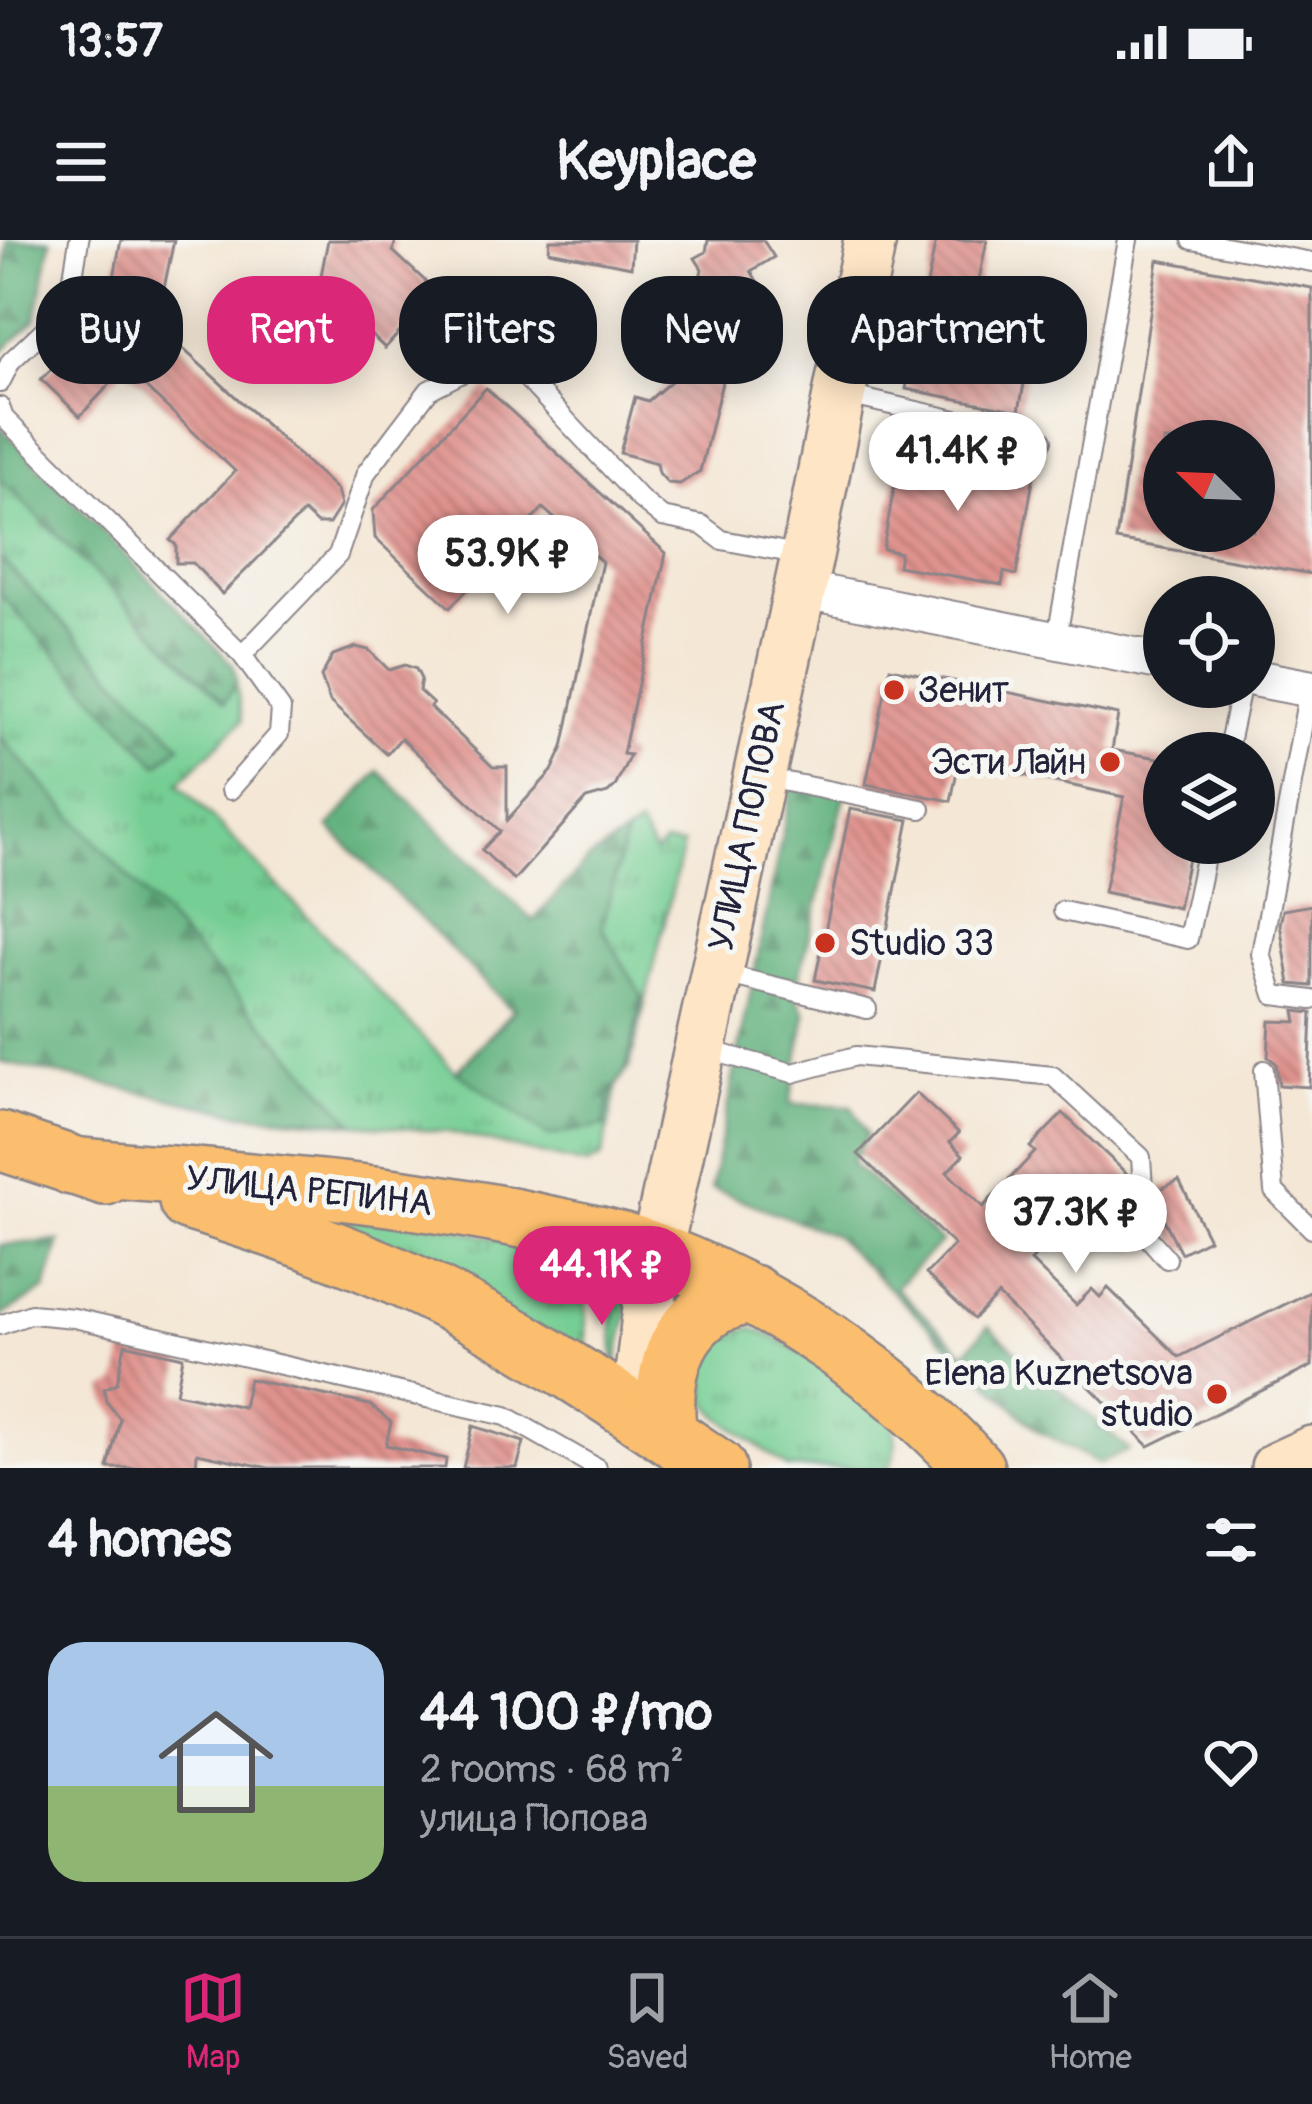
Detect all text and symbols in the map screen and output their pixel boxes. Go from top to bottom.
text: 13:57 [60,14,163,70]
text: Keyplace [556,128,756,196]
icon: menu [48,129,114,195]
icon: share [1198,129,1264,195]
chip: Buy [36,276,183,384]
chip: Rent [207,276,375,384]
chip: Filters [399,276,597,384]
chip: New [621,276,783,384]
chip: Apartment [807,276,1087,384]
pin: 41.4K ₽ [847,412,1069,514]
north arrow [1143,420,1275,552]
map controls [1143,420,1275,864]
text: 41.4K ₽ [896,426,1020,475]
pin: 53.9K ₽ [397,515,619,617]
text: 53.9K ₽ [445,529,571,578]
button: locate [1143,576,1275,708]
place label: Зенит [918,668,1009,713]
marker: Зенит [881,677,907,703]
street label: УЛИЦА ПОПОВА [699,697,795,955]
button: layers [1143,732,1275,864]
place label: Эсти Лайн [931,740,1086,785]
marker: Эсти Лайн [1097,749,1123,775]
place label: Studio 33 [849,921,994,966]
marker: Studio 33 [812,930,838,956]
street label: УЛИЦА РЕПИНА [184,1156,434,1226]
pin: 37.3K ₽ [965,1174,1187,1276]
text: 37.3K ₽ [1012,1188,1140,1237]
pin: 44.1K ₽ [491,1226,713,1328]
text: 44.1K ₽ [540,1240,664,1289]
place label: Elena Kuznetsova studio [924,1351,1193,1437]
marker: Elena Kuznetsova studio [1204,1381,1230,1407]
icon: filters [1198,1507,1264,1573]
text: 4 homes [48,1508,232,1572]
text: 44 100 ₽/mo [420,1681,713,1745]
icon: home [144,1690,288,1834]
icon: heart [1198,1729,1264,1795]
text: 2 rooms · 68 m² [420,1745,684,1794]
text: улица Попова [420,1794,648,1843]
tab: Map [180,1965,246,2078]
tab: Saved [606,1965,688,2078]
tab: Home [1049,1965,1132,2078]

